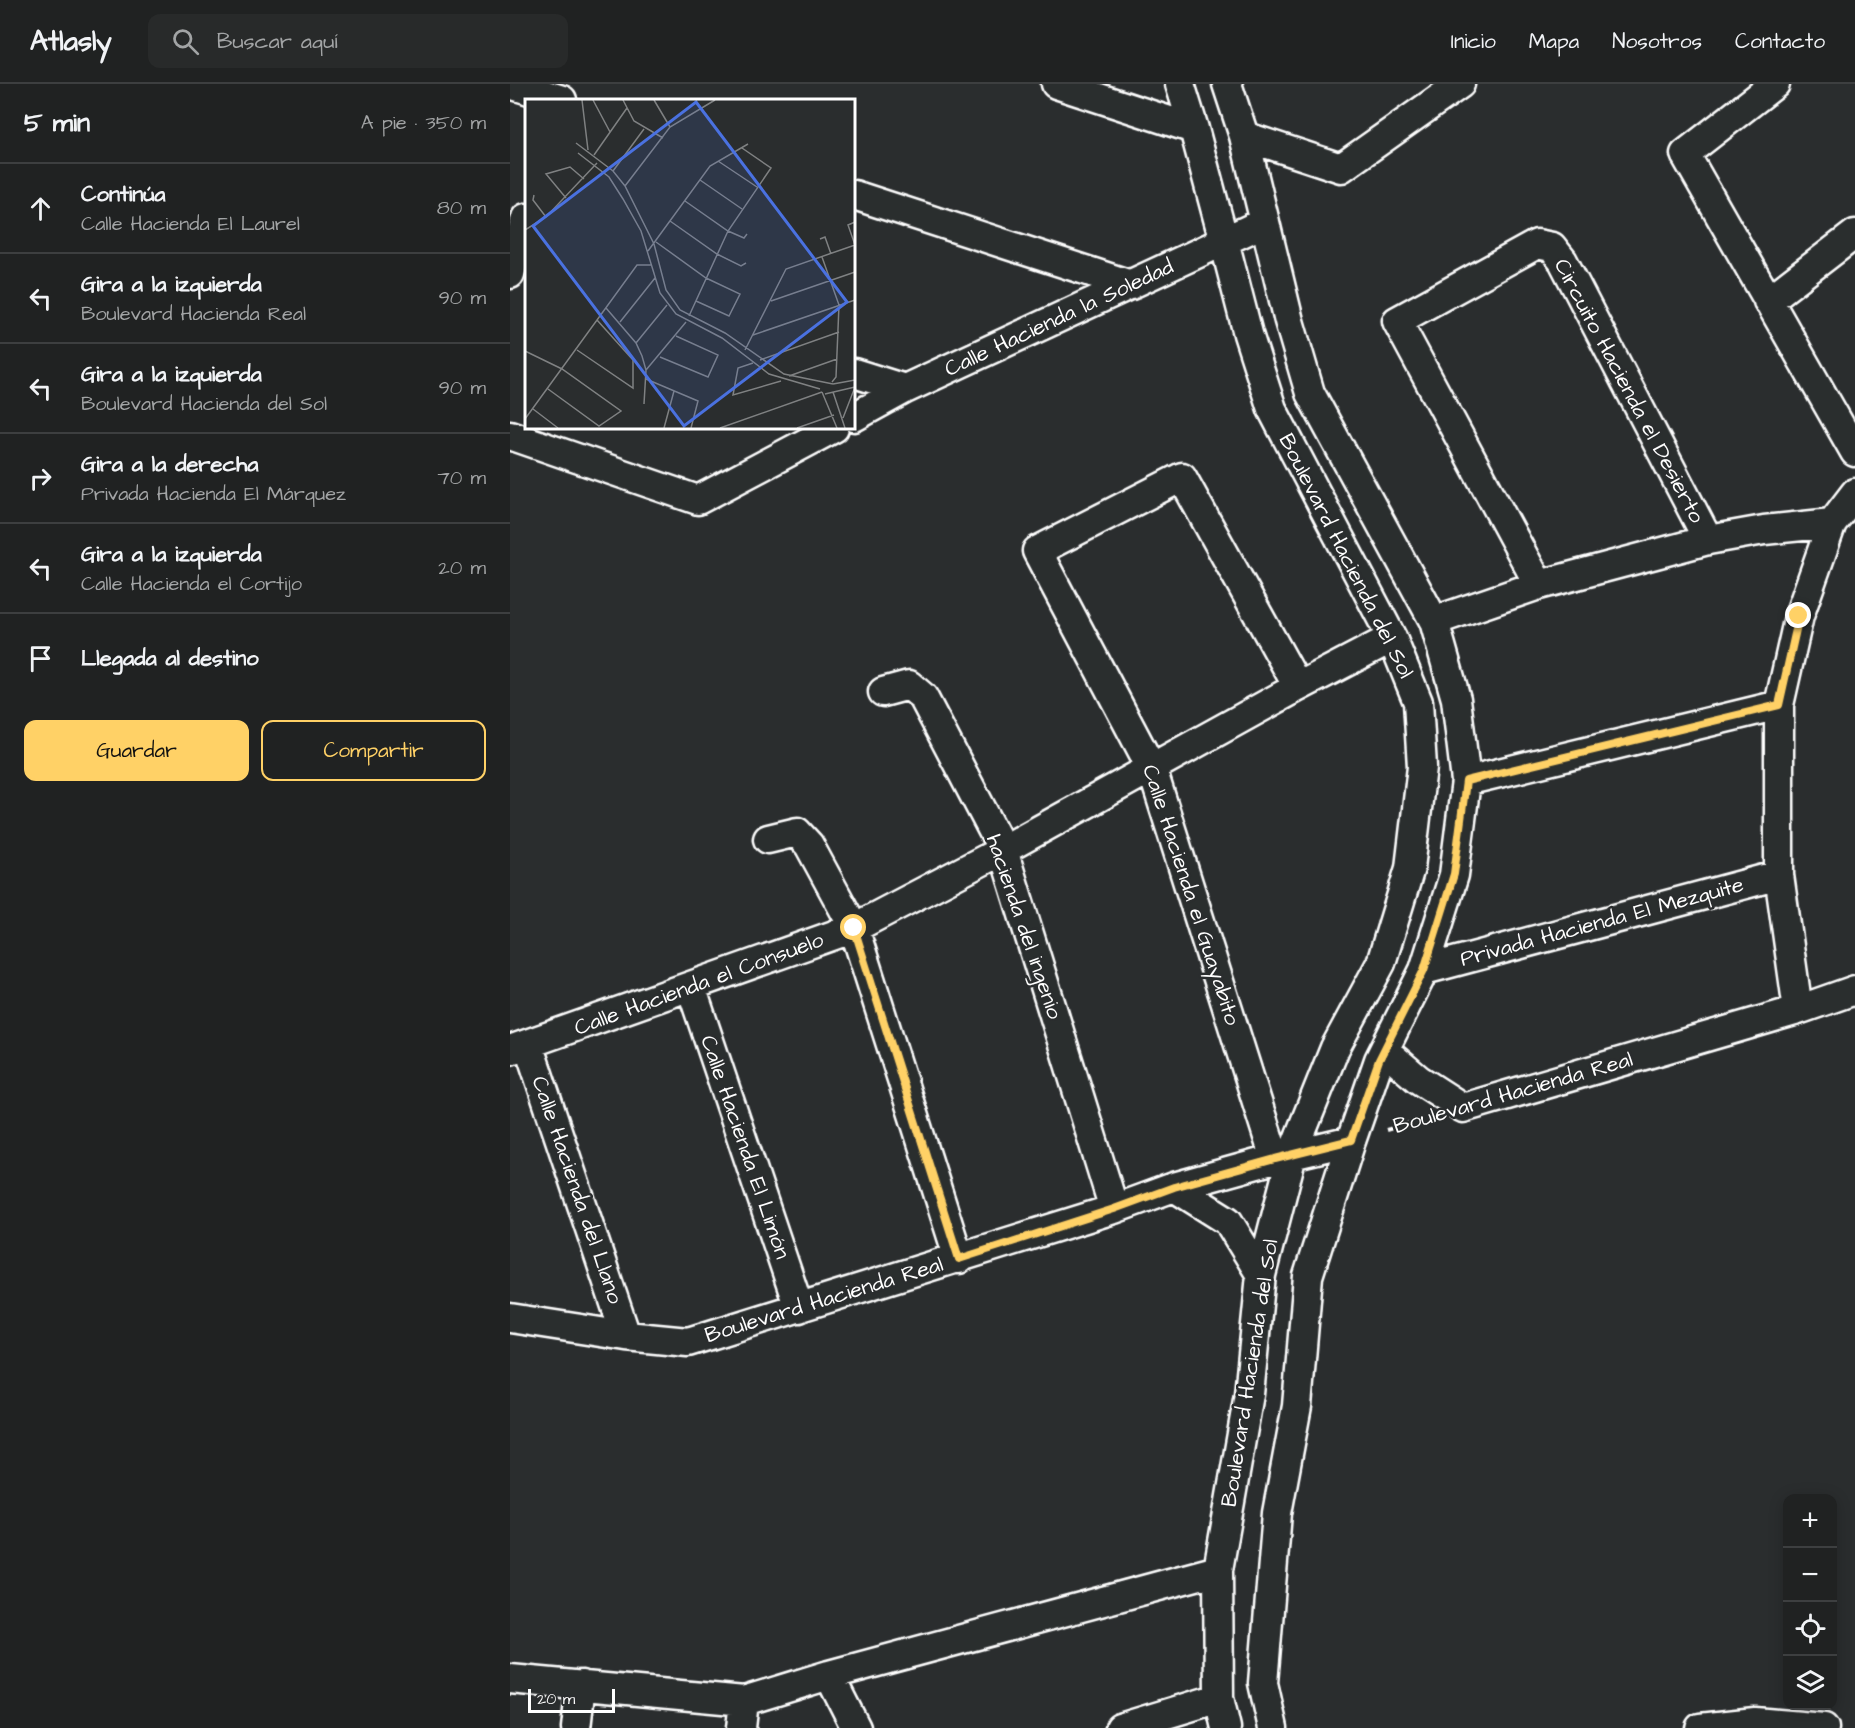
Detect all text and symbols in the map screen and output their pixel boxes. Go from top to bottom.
search box [148,14,568,68]
text: Atlasly [30,22,112,61]
icon: search [169,25,202,58]
text: Buscar aquí [217,26,338,57]
text: Inicio [1451,27,1496,56]
text: Mapa [1529,27,1579,56]
text: Nosotros [1612,27,1702,56]
text: Contacto [1735,27,1825,56]
inset map [525,99,855,429]
text: 5 min [24,105,90,141]
text: A pie · 350 m [361,109,486,137]
text: Continúa [81,179,166,210]
icon: ahead [24,192,57,225]
text: 80 m [437,194,486,222]
text: Calle Hacienda El Laurel [81,210,300,238]
street label: Calle Hacienda la Soledad [939,251,1179,385]
street label: Circuito Hacienda el Desierto [1546,253,1712,529]
text: Gira a la izquierda [81,269,262,300]
icon: left [24,282,57,315]
text: 90 m [438,284,486,312]
text: Boulevard Hacienda Real [81,300,306,328]
text: Gira a la izquierda [81,359,262,390]
icon: left [24,372,57,405]
text: 90 m [438,374,486,402]
text: Boulevard Hacienda del Sol [81,390,327,418]
street label: Boulevard Hacienda del Sol [1271,428,1421,684]
text: Gira a la derecha [81,449,258,480]
icon: right [24,462,57,495]
text: 70 m [438,464,486,492]
text: Privada Hacienda El Márquez [81,480,346,508]
text: Gira a la izquierda [81,539,262,570]
icon: left [24,552,57,585]
text: 20 m [438,554,486,582]
text: Calle Hacienda el Cortijo [81,570,302,598]
route end [1785,602,1811,628]
icon: arrive [24,642,57,675]
text: Llegada al destino [81,643,259,674]
button: Guardar [24,720,249,781]
button: Compartir [261,720,486,781]
street label: Calle Hacienda el Guayabito [1133,761,1248,1030]
street label: hacienda del ingenio [977,831,1070,1024]
street label: Privada Hacienda El Mezquite [1457,869,1747,975]
route start [840,914,866,940]
street label: Calle Hacienda el Consuelo [570,924,829,1044]
street label: Calle Hacienda El Limón [692,1031,798,1263]
street label: Boulevard Hacienda Real [1390,1044,1636,1142]
street label: Calle Hacienda del Llano [523,1072,631,1309]
street label: Boulevard Hacienda del Sol [1214,1237,1286,1509]
street label: Boulevard Hacienda Real [701,1249,947,1351]
map controls [1783,1494,1837,1710]
button: + [1783,1494,1837,1548]
button: − [1783,1548,1837,1602]
button: locate [1783,1602,1837,1656]
button: layers [1783,1656,1837,1710]
scale bar [528,1686,615,1714]
text: 20 m [537,1688,575,1710]

